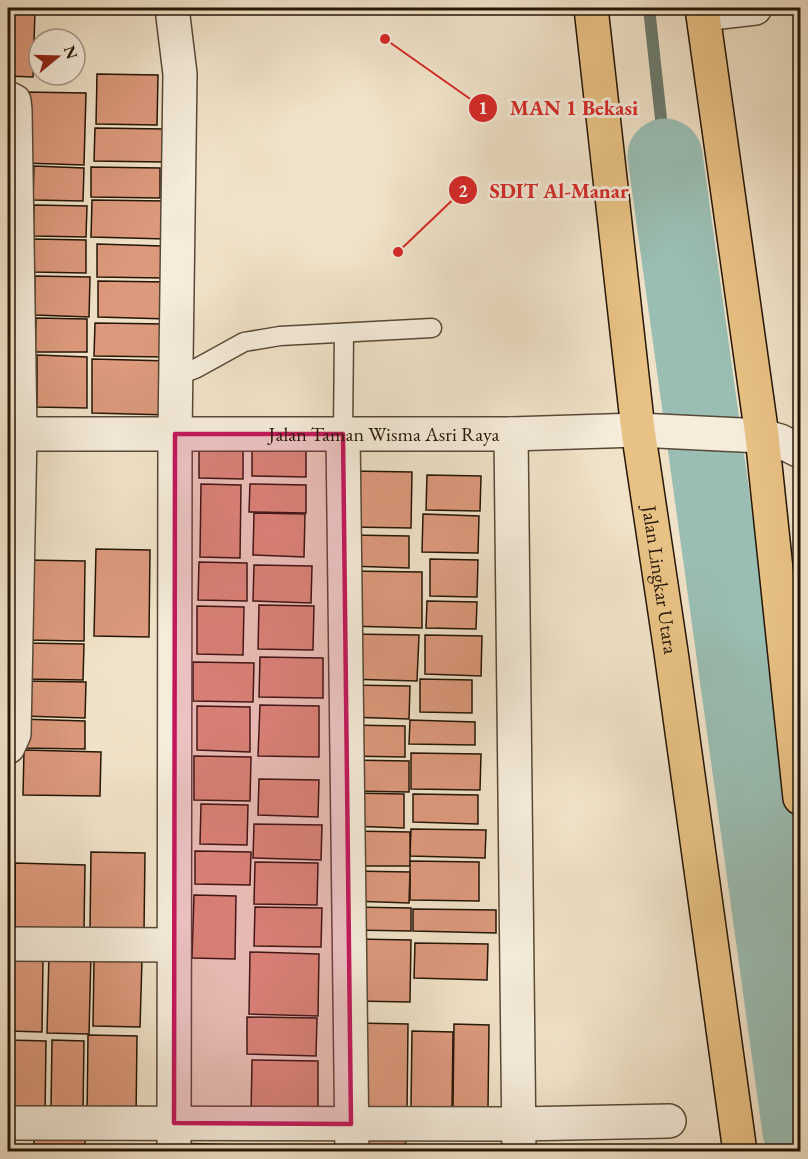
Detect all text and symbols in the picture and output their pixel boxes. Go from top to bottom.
north arrow [27,27,87,87]
text: N [59,43,83,62]
callout: MAN 1 Bekasi [468,88,650,127]
text: MAN 1 Bekasi [510,94,638,121]
text: 1 [478,96,488,119]
callout: SDIT Al-Manar [448,171,641,210]
text: SDIT Al-Manar [489,177,629,204]
text: 2 [458,179,468,202]
street label: Jalan Taman Wisma Asri Raya [267,421,499,447]
street label: Jalan Lingkar Utara [636,502,684,656]

